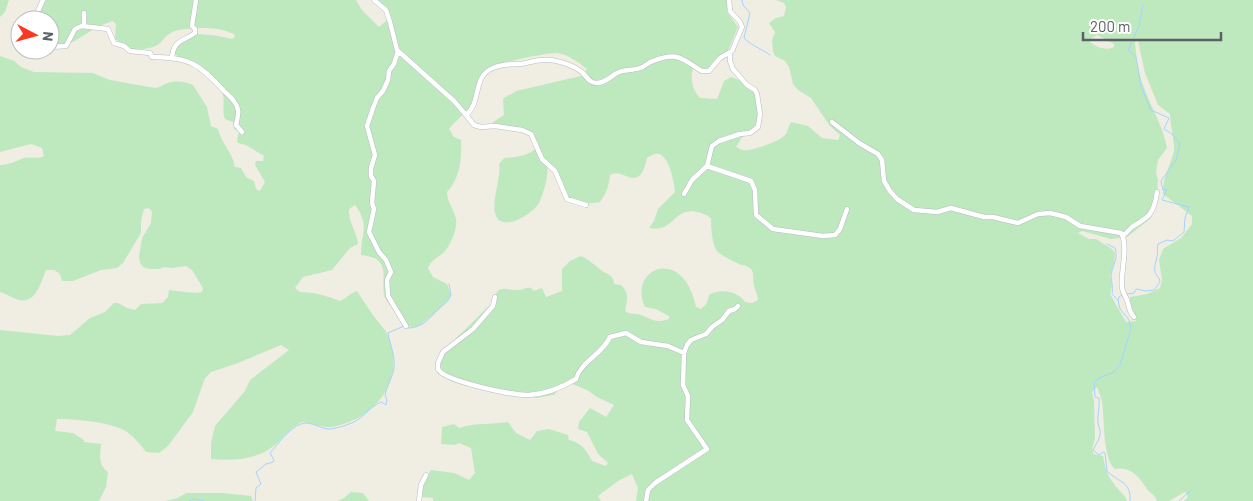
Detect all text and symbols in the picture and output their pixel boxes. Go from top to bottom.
north arrow [10,10,60,60]
scale bar [1083,10,1220,42]
text: 200 m [1090,17,1130,35]
text: N [39,31,57,42]

